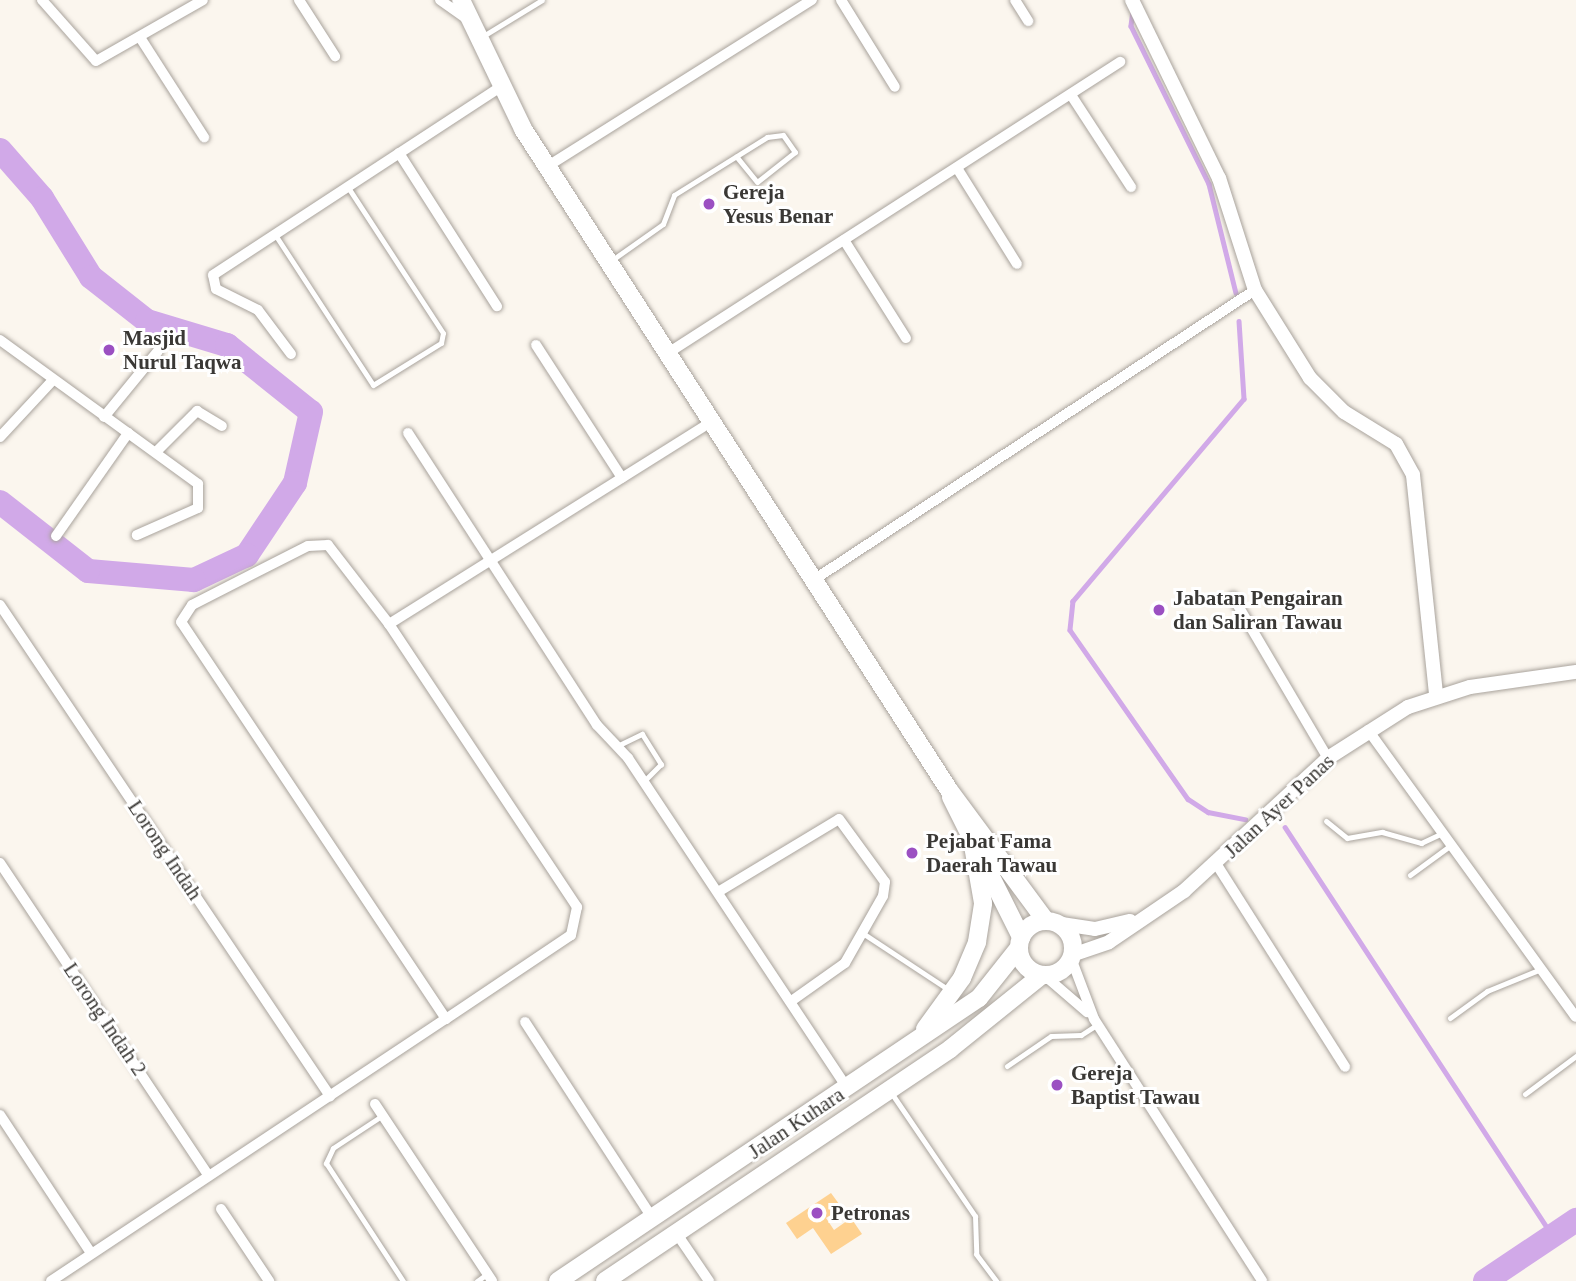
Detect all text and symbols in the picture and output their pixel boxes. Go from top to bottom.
place label: Gereja Yesus Benar [723,179,833,229]
marker: Gereja Yesus Benar [701,196,717,212]
place label: Masjid Nurul Taqwa [123,325,242,375]
marker: Masjid Nurul Taqwa [101,342,117,358]
place label: Jabatan Pengairan dan Saliran Tawau [1173,585,1343,635]
marker: Jabatan Pengairan dan Saliran Tawau [1151,602,1167,618]
street label: Jalan Ayer Panas [1218,748,1340,864]
street label: Lorong Indah [122,795,208,905]
place label: Pejabat Fama Daerah Tawau [926,828,1058,878]
marker: Pejabat Fama Daerah Tawau [904,845,920,861]
street label: Lorong Indah 2 [58,958,152,1080]
place label: Gereja Baptist Tawau [1071,1060,1200,1110]
marker: Gereja Baptist Tawau [1049,1077,1065,1093]
street label: Jalan Kuhara [743,1082,849,1164]
place label: Petronas [831,1200,910,1226]
marker: Petronas [809,1205,825,1221]

